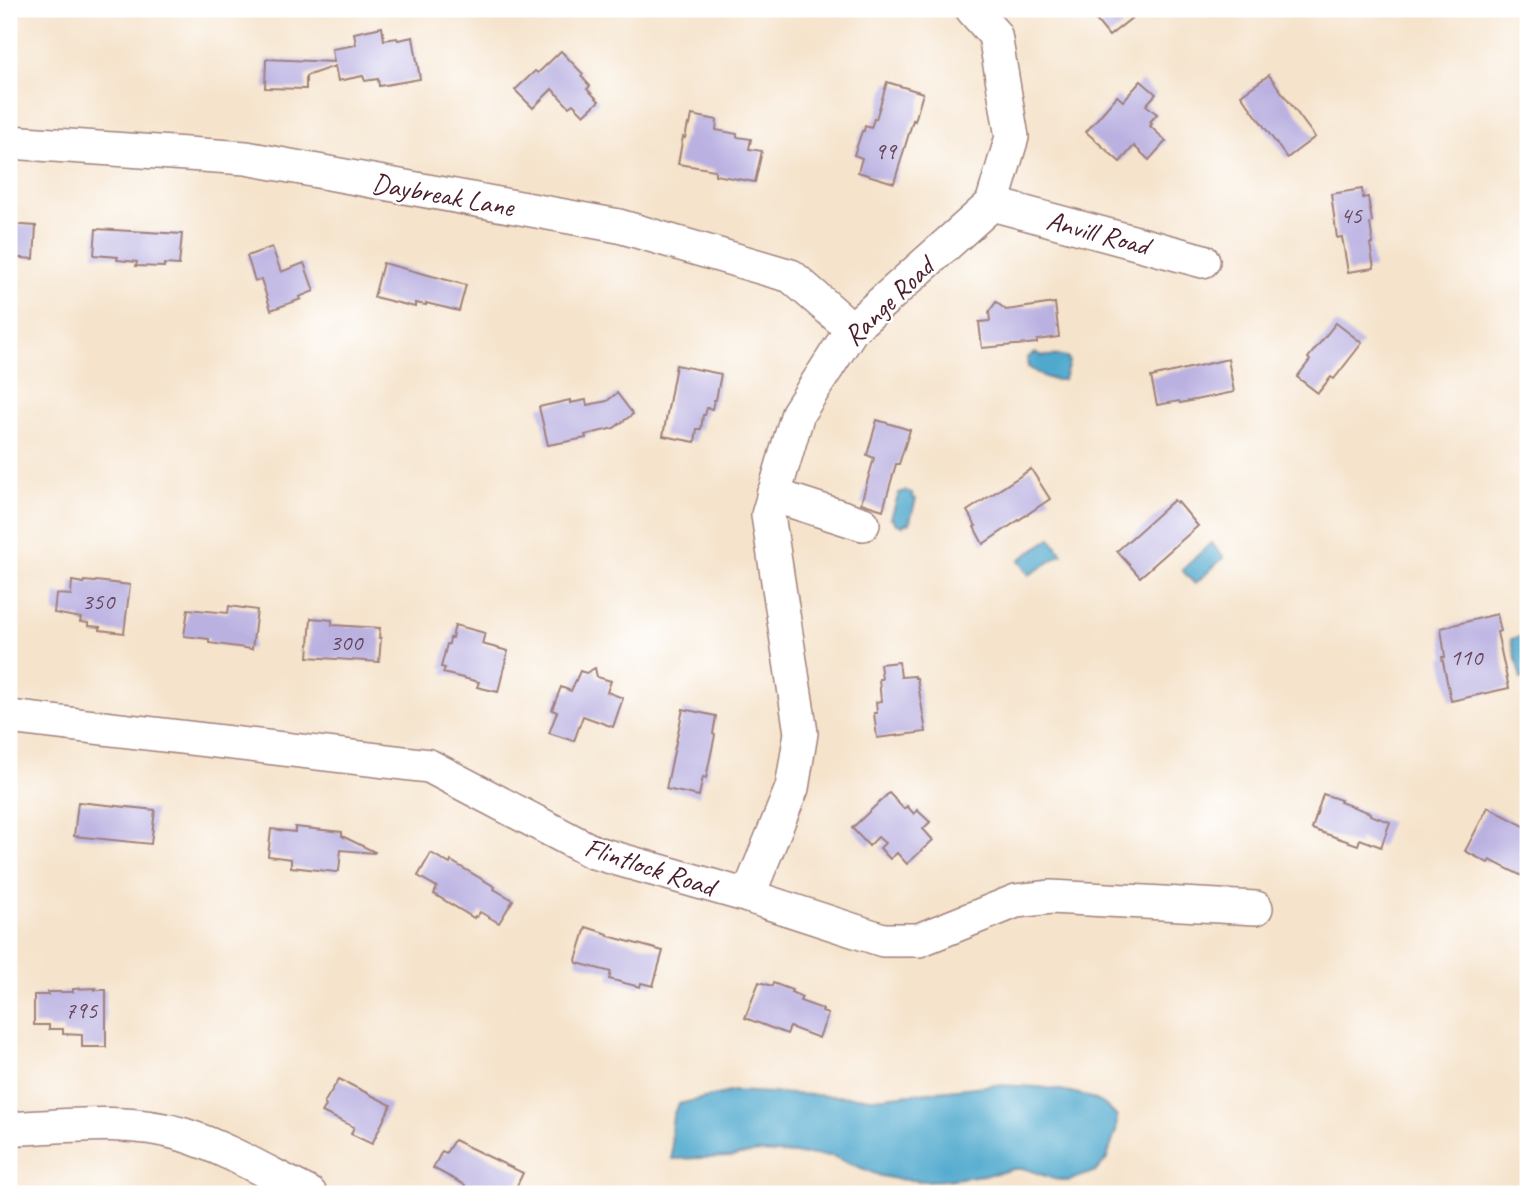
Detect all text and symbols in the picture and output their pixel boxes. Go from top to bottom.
house number: 99 [874,136,898,166]
street label: Daybreak Lane [369,165,518,224]
house number: 45 [1340,200,1363,230]
street label: Anvill Road [1043,202,1157,264]
street label: Range Road [836,247,944,353]
house number: 350 [82,586,116,616]
house number: 300 [330,627,364,657]
house number: 110 [1450,642,1484,672]
street label: Flintlock Road [581,829,723,905]
house number: 795 [65,995,98,1025]

